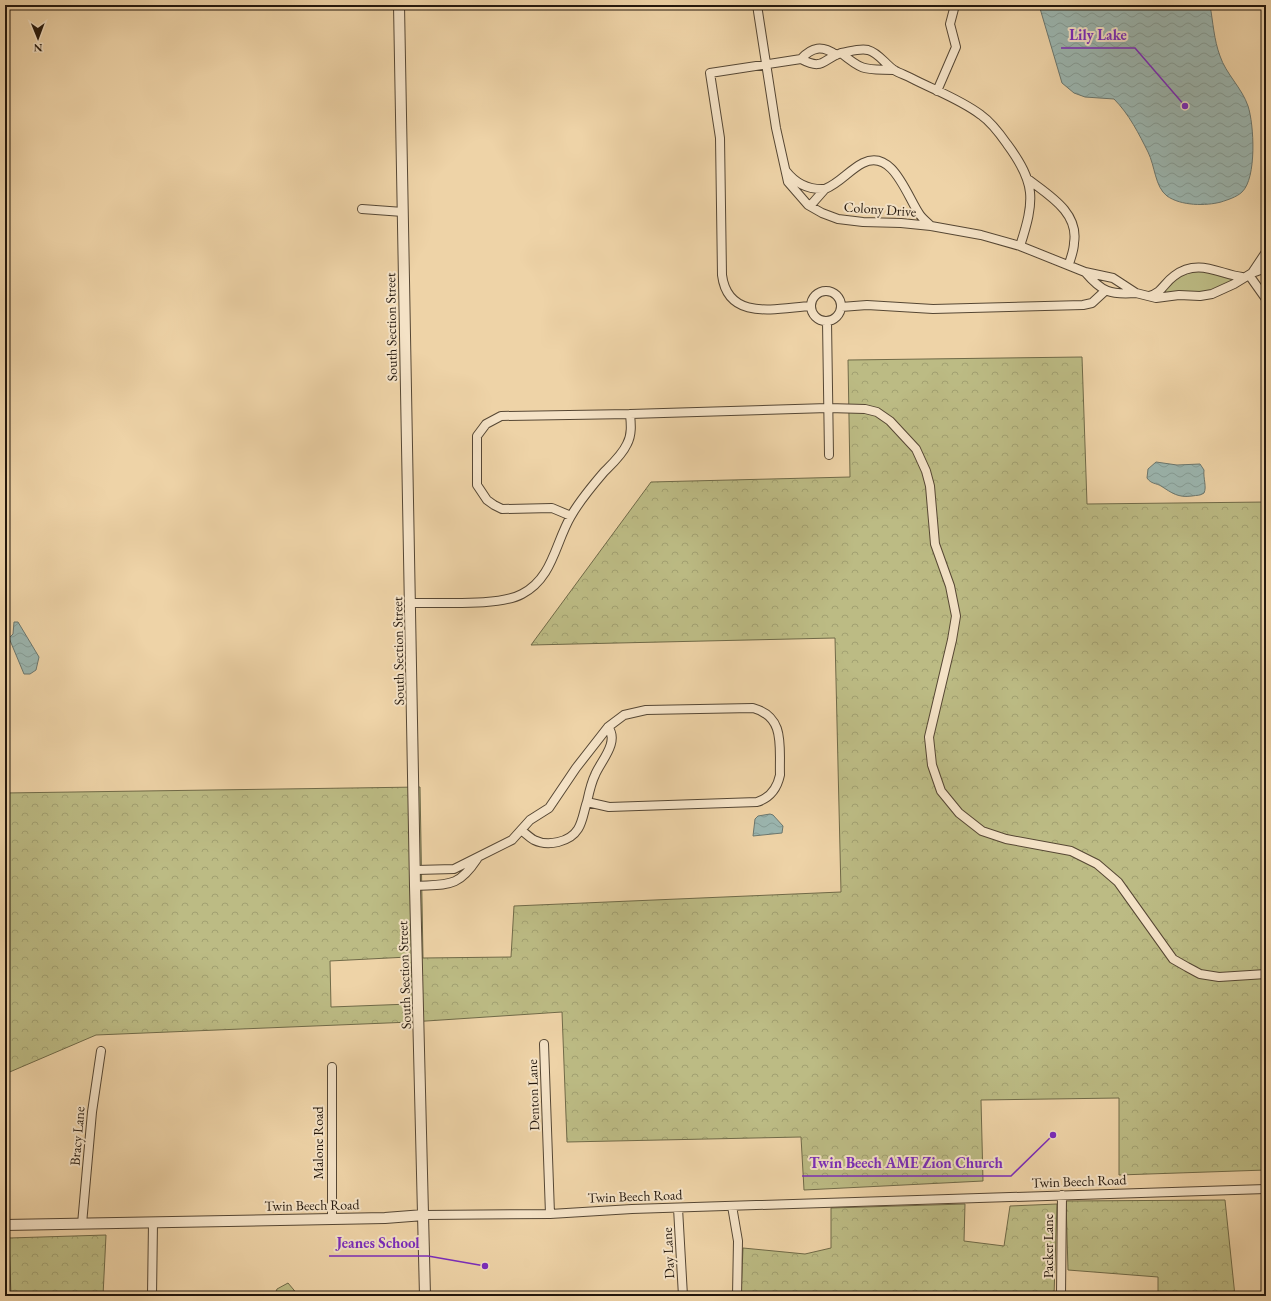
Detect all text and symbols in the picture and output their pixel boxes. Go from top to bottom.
north arrow [18,18,58,58]
callout: Lily Lake [1061,21,1135,48]
text: Lily Lake [1069,25,1127,44]
text: N [34,41,43,55]
street label: Colony Drive [843,197,917,221]
street label: South Section Street [381,272,401,381]
street label: South Section Street [388,596,408,705]
street label: South Section Street [393,920,415,1030]
street label: Denton Lane [523,1058,543,1131]
street label: Bracy Lane [65,1105,89,1166]
street label: Malone Road [309,1106,327,1180]
callout: Twin Beech AME Zion Church [802,1149,1011,1176]
text: Twin Beech AME Zion Church [809,1153,1004,1172]
street label: Twin Beech Road [1031,1170,1128,1192]
street label: Twin Beech Road [587,1185,684,1207]
street label: Twin Beech Road [264,1195,361,1215]
street label: Packer Lane [1039,1213,1057,1278]
street label: Day Lane [658,1226,678,1279]
callout: Jeanes School [329,1229,428,1256]
text: Jeanes School [334,1233,420,1252]

